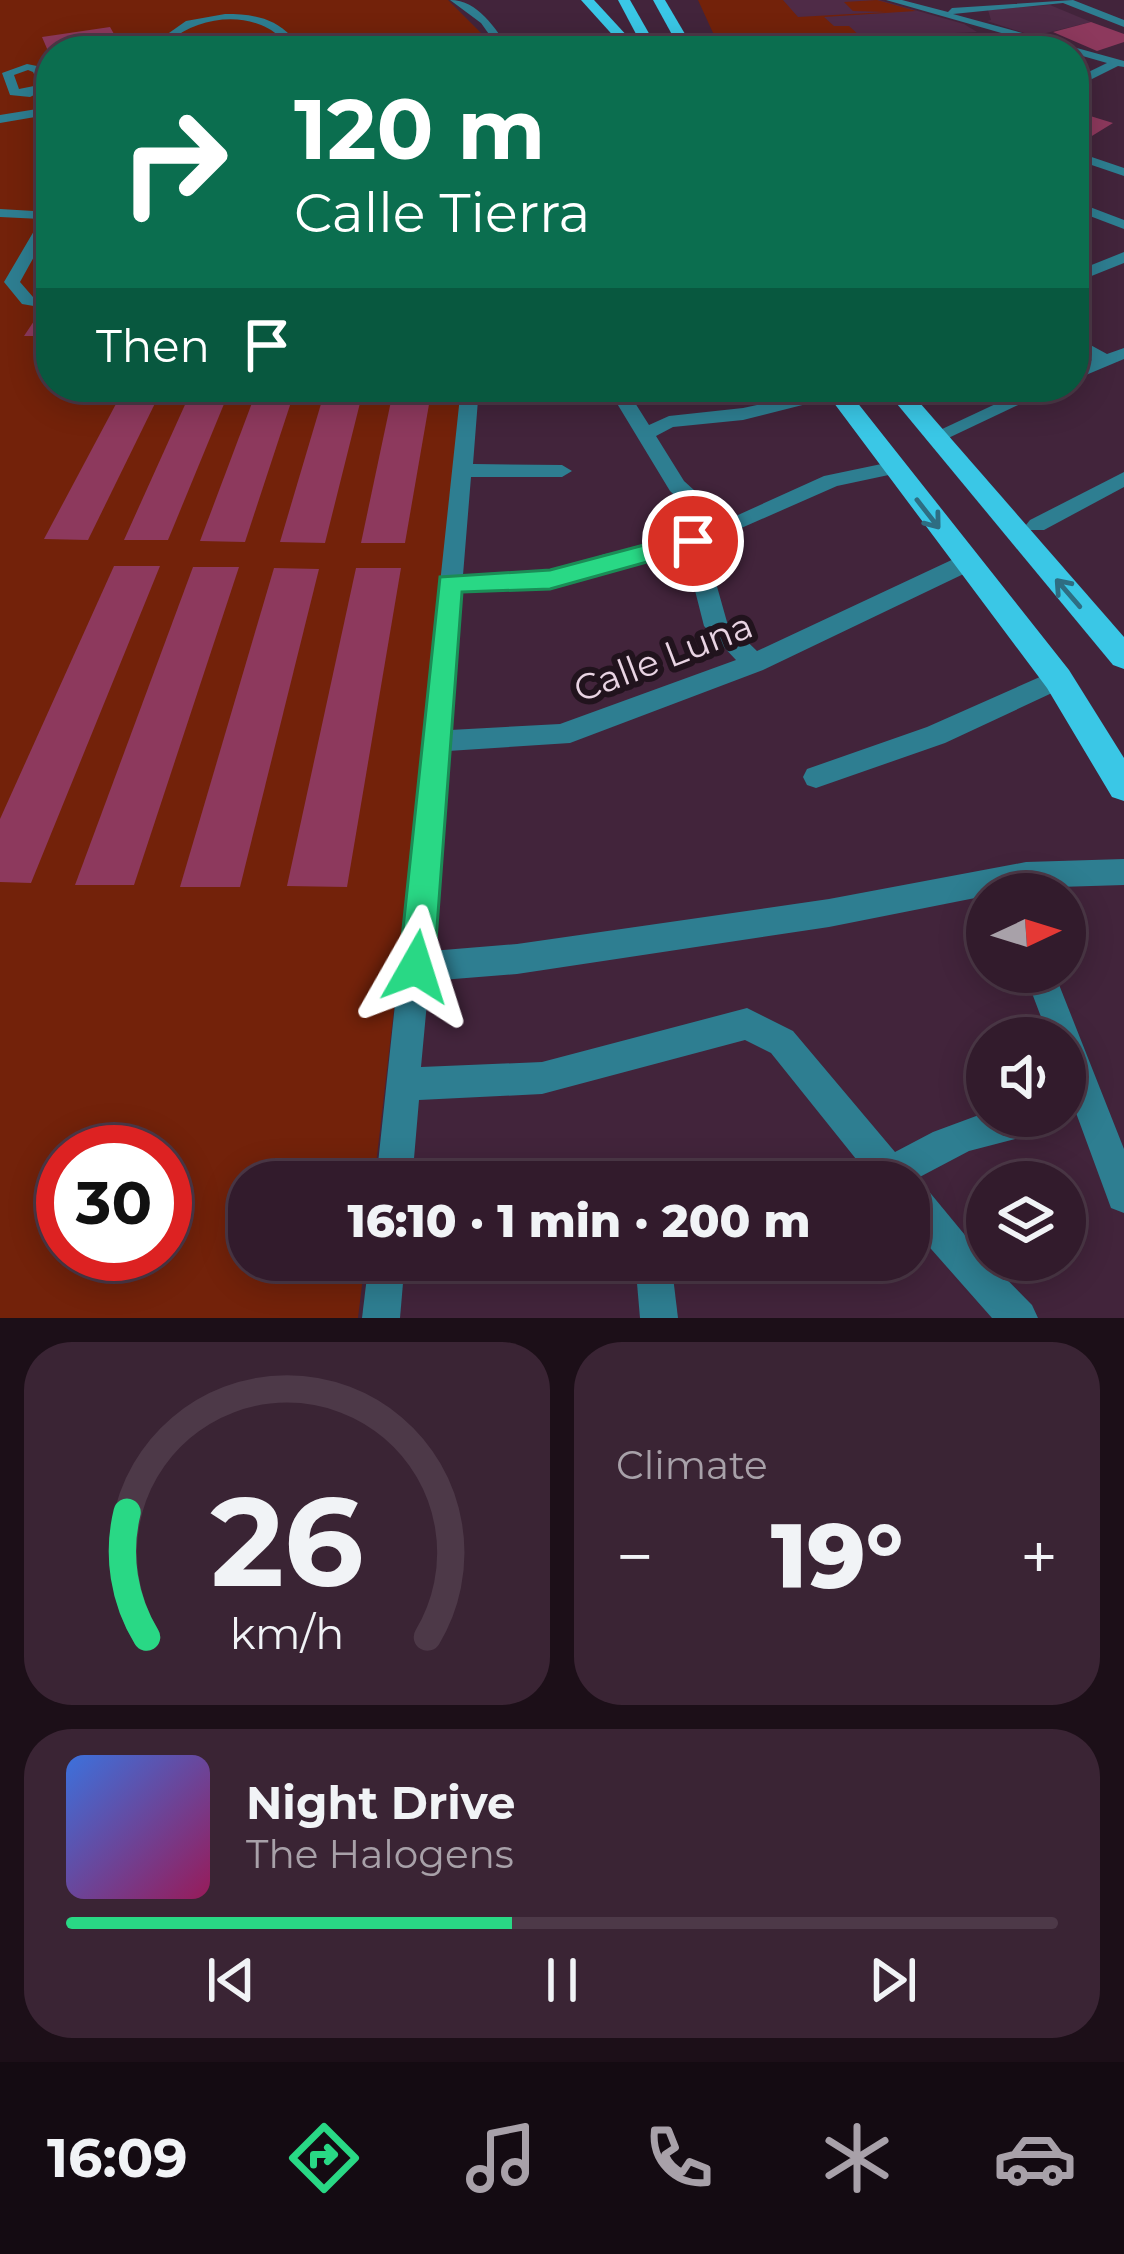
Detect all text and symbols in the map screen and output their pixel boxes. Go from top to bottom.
text: 120 m [294,78,545,180]
icon: right [96,84,252,240]
text: Calle Tierra [294,180,590,246]
icon: arrive [234,312,300,378]
text: Then [96,318,210,373]
pin [642,490,744,592]
one-way arrow [914,498,941,530]
icon: arrive [660,508,726,574]
one-way arrow [1055,578,1082,609]
street label: Calle Luna [567,603,759,711]
north arrow [966,873,1086,993]
map controls [966,873,1086,1281]
position arrow [353,904,479,1030]
button: sound [966,1017,1086,1137]
speed limit sign: 30 [36,1125,192,1281]
button: layers [966,1161,1086,1281]
text: 16:10 · 1 min · 200 m [347,1193,811,1248]
text: Climate [616,1441,768,1489]
text: 26 [210,1465,364,1617]
text: 19° [771,1501,903,1611]
text: − [616,1516,654,1597]
text: + [1020,1516,1058,1597]
text: km/h [230,1606,344,1659]
text: Night Drive [246,1775,515,1830]
text: The Halogens [246,1830,514,1878]
icon: previous [198,1947,264,2013]
icon: pause [529,1947,595,2013]
icon: next [860,1947,926,2013]
icon: directions [282,2116,366,2200]
icon: music [459,2116,543,2200]
icon: phone [637,2116,721,2200]
icon: climate [815,2116,899,2200]
icon: car [993,2116,1077,2200]
text: 16:09 [47,2125,188,2191]

